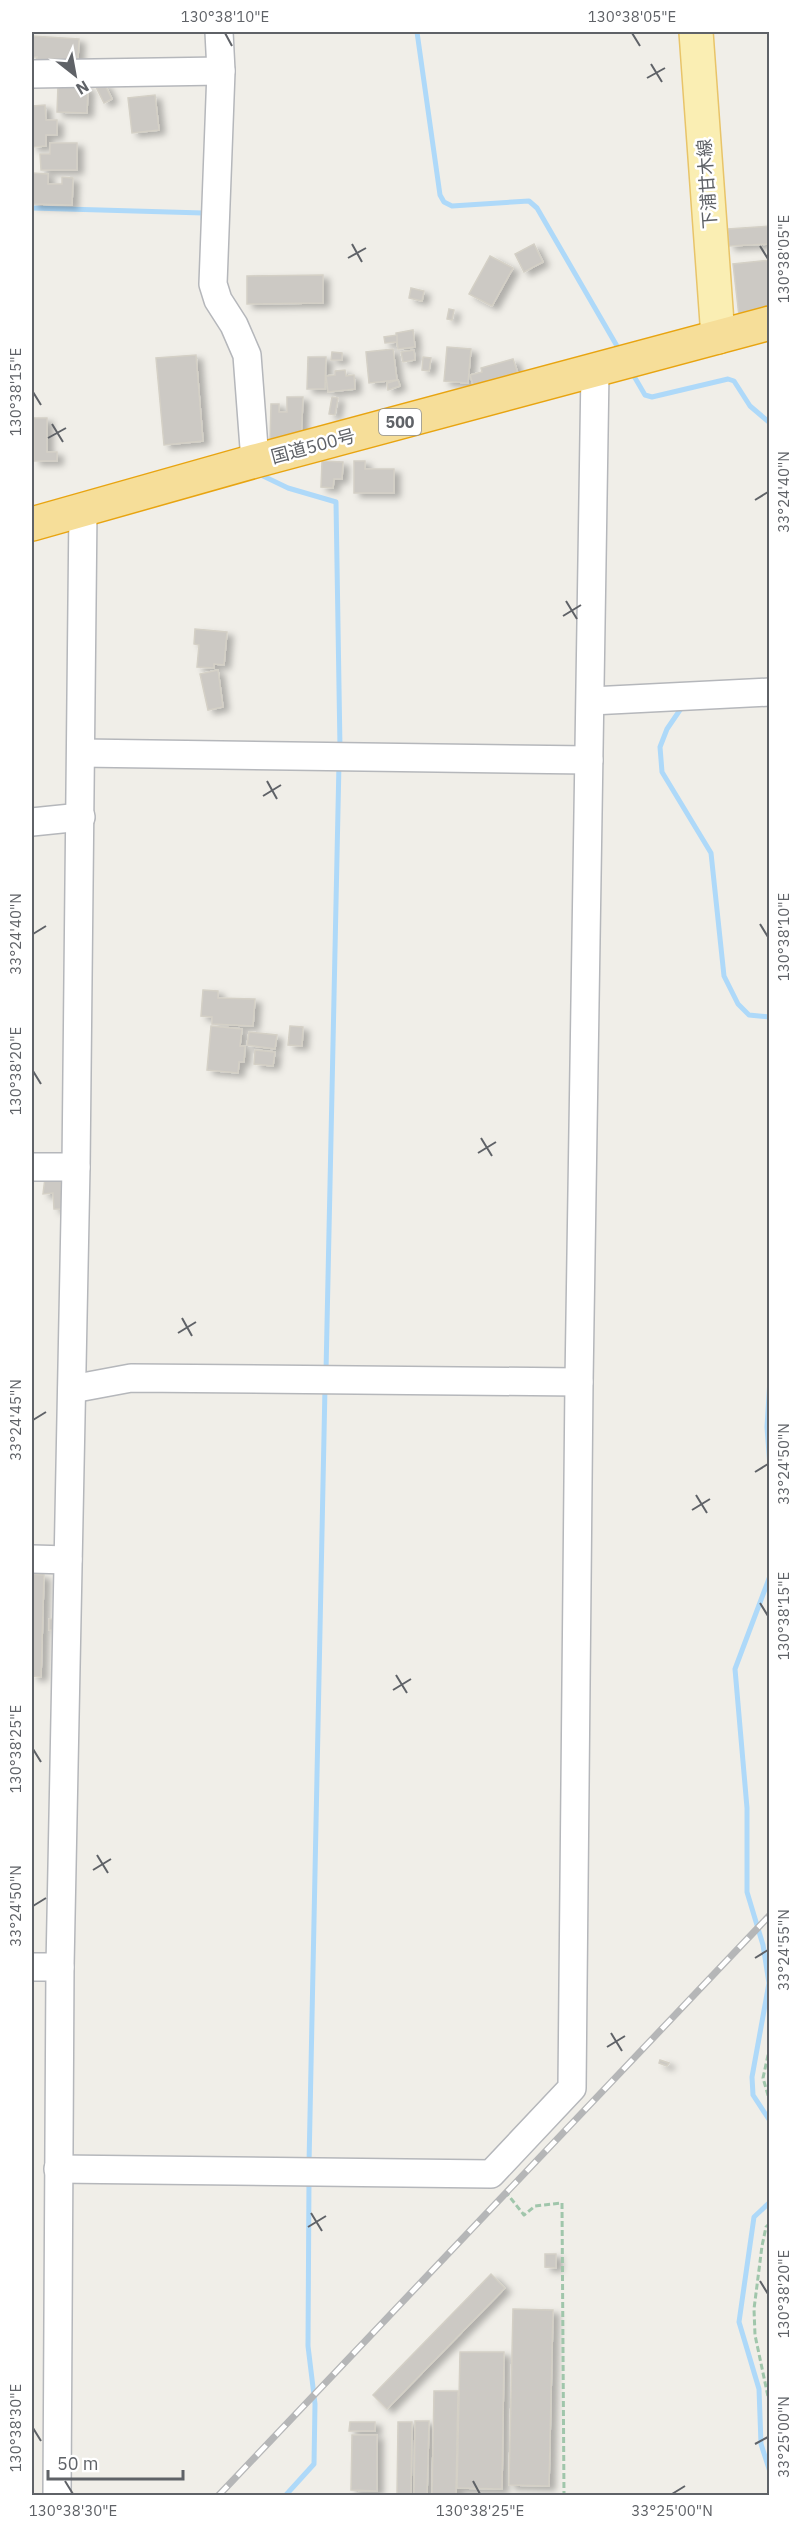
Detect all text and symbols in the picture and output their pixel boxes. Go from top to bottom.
text: 130°38'10"E [181,7,269,26]
text: 130°38'05"E [588,7,676,26]
north arrow [45,45,105,105]
text: N [73,76,93,99]
street label: 下浦甘木線 [692,138,722,230]
text: 130°38'05"E [774,215,793,303]
text: 130°38'15"E [6,348,25,436]
road number: 500 [379,409,421,435]
street label: 国道500号 [268,424,358,468]
text: 33°24'40"N [774,451,793,533]
text: 33°24'40"N [6,893,25,975]
text: 130°38'10"E [774,893,793,981]
text: 130°38'20"E [6,1027,25,1115]
text: 33°24'45"N [6,1379,25,1461]
text: 33°24'50"N [774,1423,793,1505]
text: 130°38'15"E [774,1572,793,1660]
text: 130°38'25"E [6,1705,25,1793]
text: 33°24'50"N [6,1865,25,1947]
text: 33°24'55"N [774,1909,793,1991]
text: 130°38'20"E [774,2250,793,2338]
text: 130°38'30"E [6,2384,25,2472]
text: 33°25'00"N [774,2396,793,2478]
scale bar [48,2443,183,2481]
text: 50 m [57,2452,99,2475]
text: 130°38'30"E [29,2501,117,2520]
text: 130°38'25"E [436,2501,524,2520]
text: 33°25'00"N [631,2501,713,2520]

